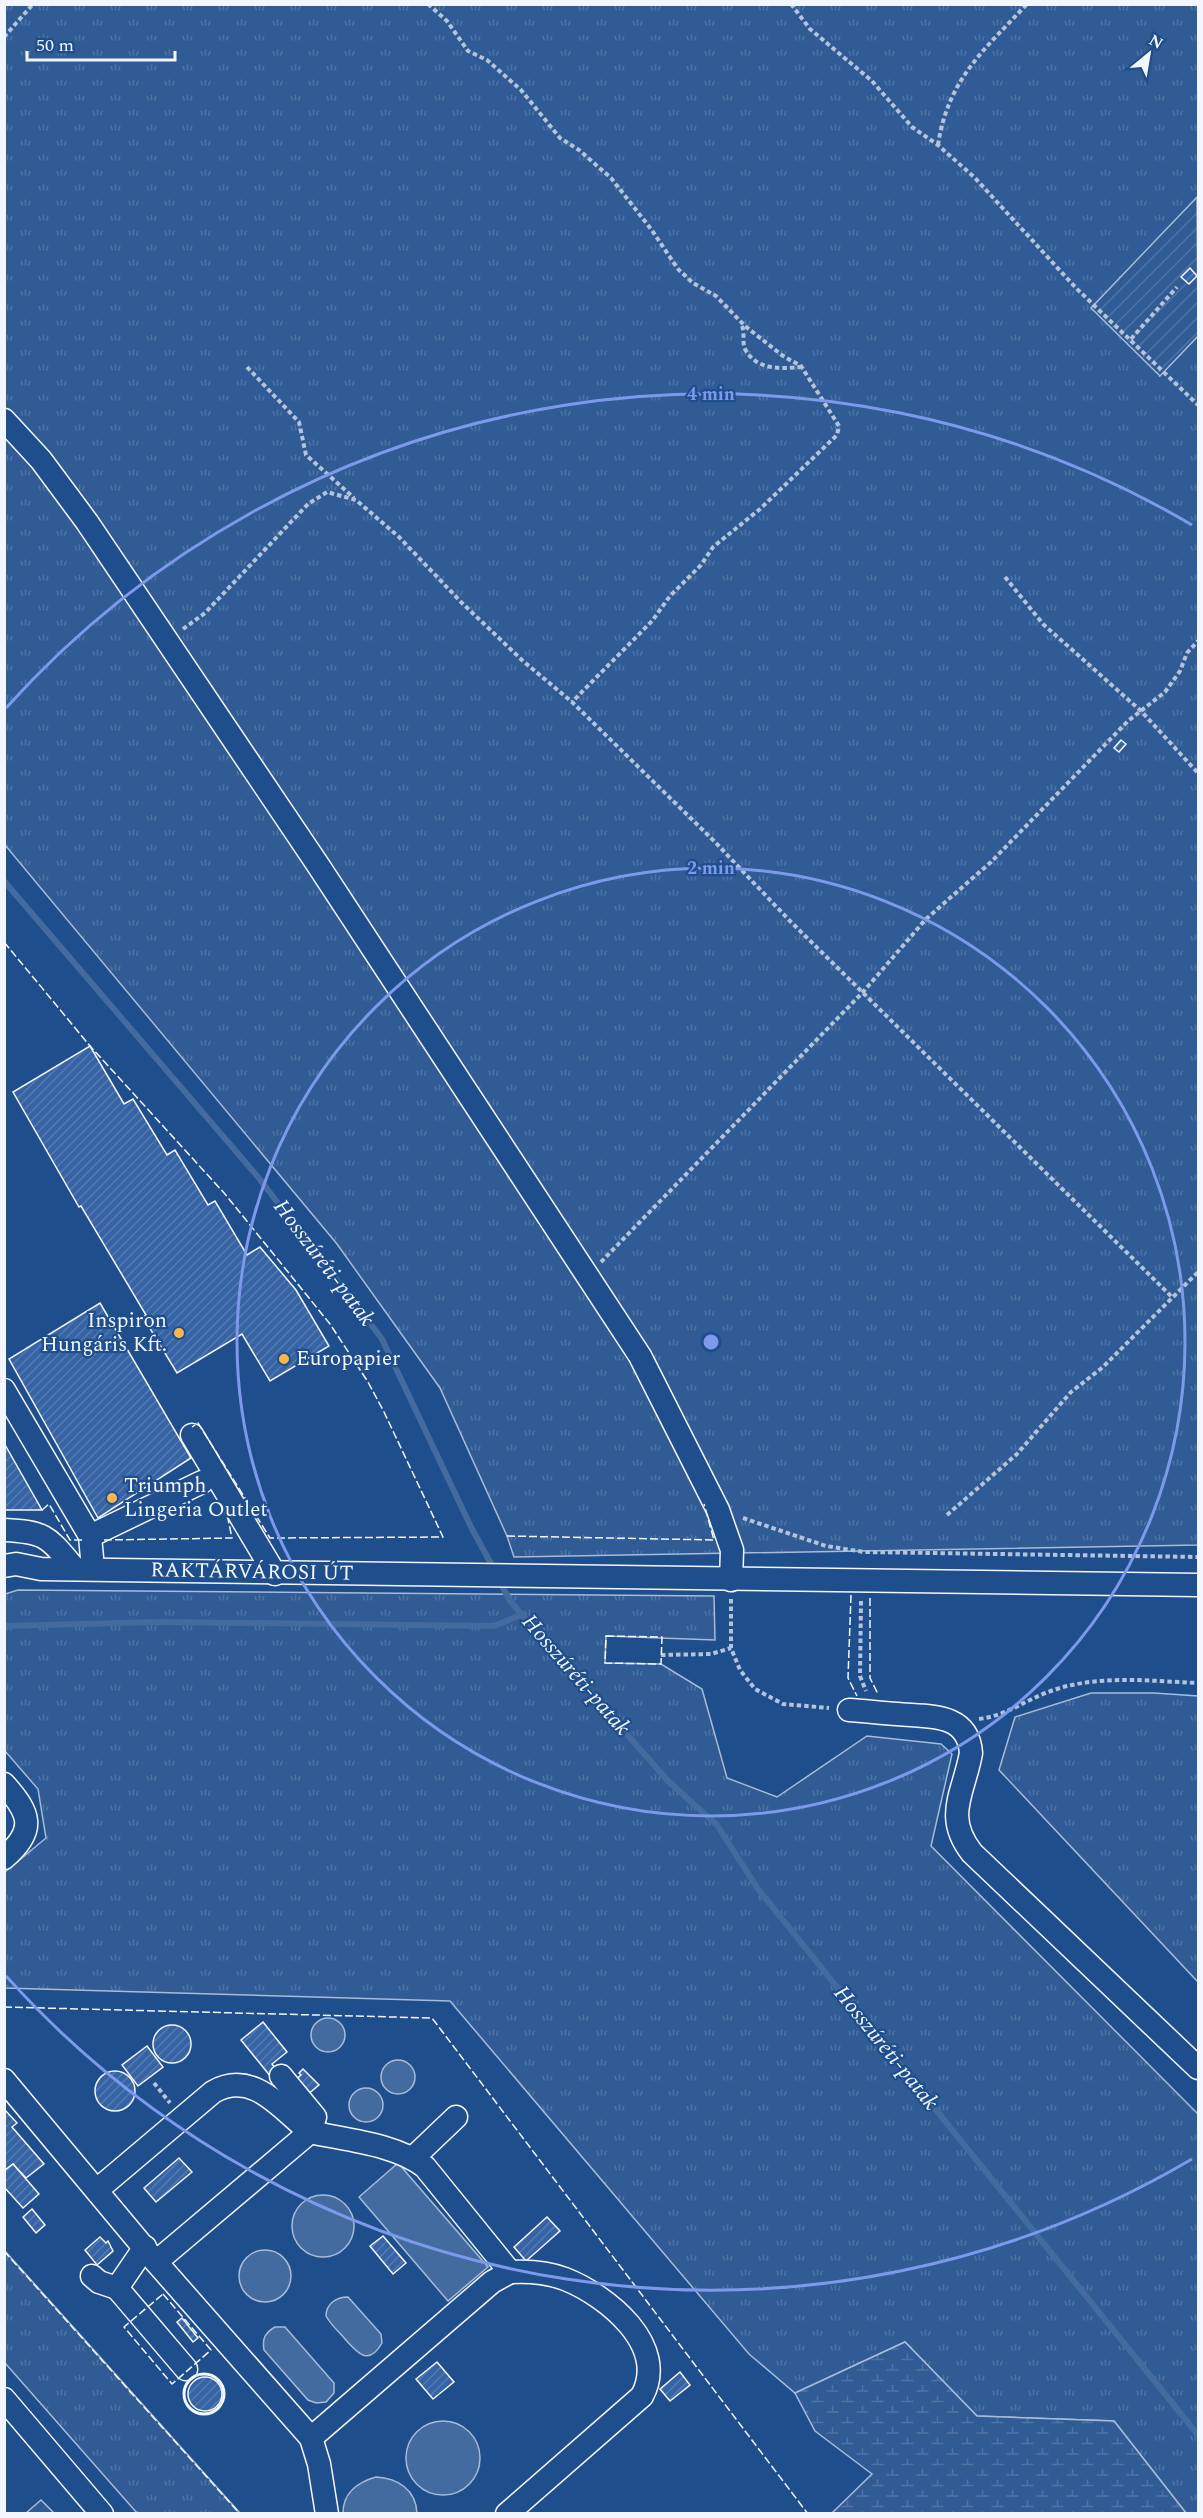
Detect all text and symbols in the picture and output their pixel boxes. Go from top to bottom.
scale bar [27,24,176,62]
north arrow [1119,24,1179,84]
text: N [1144,28,1168,56]
text: 50 m [36,32,74,59]
text: 4 min [687,381,735,408]
text: 2 min [687,855,735,882]
water label: Hosszúréti-patak [265,1192,383,1334]
place label: Inspiron Hungáris Kft. [41,1305,167,1361]
marker: Inspiron Hungáris Kft. [172,1326,186,1340]
centre of rings [701,1332,721,1352]
place label: Europapier [296,1343,400,1375]
marker: Europapier [277,1352,291,1366]
place label: Triumph Lingeria Outlet [124,1470,268,1526]
marker: Triumph Lingeria Outlet [105,1491,119,1505]
street label: RAKTÁRVÁROSI ÚT [150,1554,354,1590]
water label: Hosszúréti-patak [514,1607,638,1743]
water label: Hosszúréti-patak [825,1979,947,2117]

